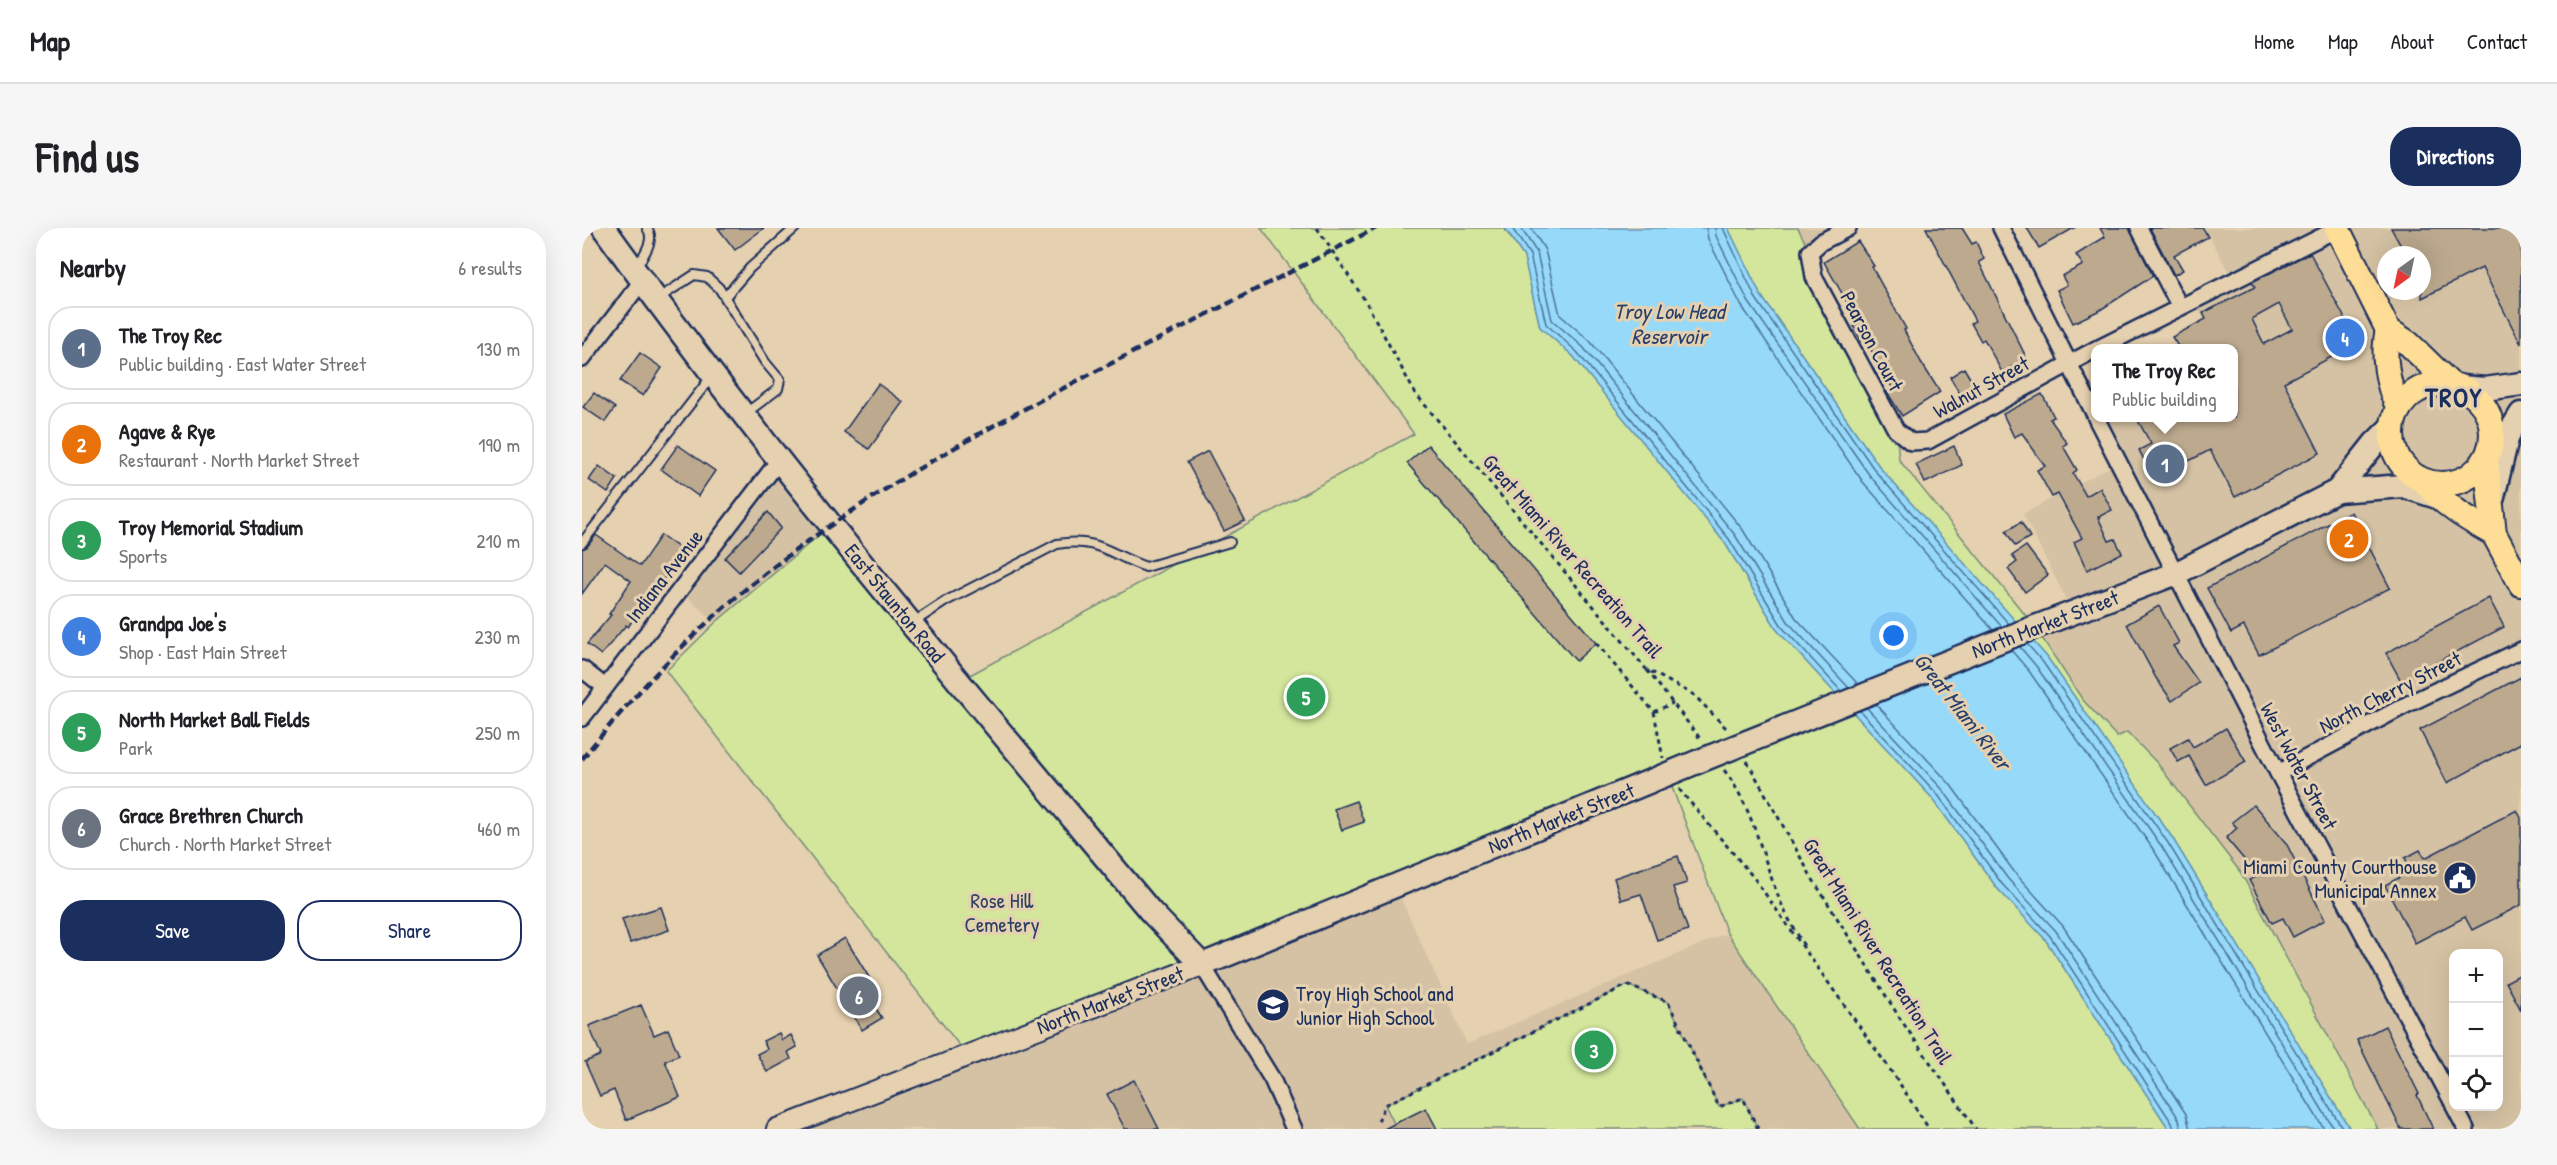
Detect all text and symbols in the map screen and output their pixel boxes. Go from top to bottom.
text: Map [30,22,70,60]
text: Home [2254,27,2295,56]
text: Map [2328,27,2358,56]
text: About [2391,27,2434,56]
text: Contact [2467,27,2527,56]
button: Directions [2390,127,2521,186]
text: Find us [36,128,139,185]
north arrow [2377,246,2431,300]
text: Nearby [60,250,126,285]
text: 6 results [458,254,522,281]
street label: Pearson Court [1834,286,1911,397]
water label: Troy Low Head Reservoir [1614,296,1728,351]
pin: 4 [2326,316,2364,360]
text: The Troy Rec [119,320,222,350]
text: 1 [78,335,85,362]
text: 130 m [477,335,520,362]
popup [2091,344,2238,422]
street label: Walnut Street [1928,348,2035,425]
text: Public building · East Water Street [119,350,366,377]
text: The Troy Rec [2112,355,2215,385]
district label: TROY [2424,379,2483,415]
text: Public building [2112,385,2217,412]
text: Agave & Rye [119,416,216,446]
text: 2 [77,431,86,458]
text: 190 m [478,431,520,458]
pin: 1 [2146,442,2184,486]
text: Restaurant · North Market Street [119,446,359,473]
street label: Great Miami River Recreation Trail [1476,448,1670,665]
text: Troy Memorial Stadium [119,512,303,542]
pin: 2 [2330,516,2368,562]
street label: Indiana Avenue [618,523,710,629]
text: 3 [77,527,86,554]
text: 210 m [476,527,520,554]
street label: East Staunton Road [838,538,952,668]
text: Sports [119,542,167,569]
street label: North Market Street [1967,582,2123,665]
text: Grandpa Joe's [119,608,226,638]
your location [1879,621,1908,650]
text: 4 [78,623,85,650]
text: 230 m [475,623,520,650]
text: Shop · East Main Street [119,638,287,665]
street label: North Cherry Street [2314,643,2467,740]
water label: Great Miami River [1908,646,2020,778]
pin: 5 [1286,674,1326,720]
street label: West Water Street [2253,697,2345,835]
text: North Market Ball Fields [119,704,310,734]
text: 5 [77,719,86,746]
text: 250 m [475,719,520,746]
text: Park [119,734,152,761]
street label: North Market Street [1484,775,1639,861]
text: Grace Brethren Church [119,800,303,830]
text: 6 [78,815,85,842]
text: 460 m [477,815,520,842]
text: Church · North Market Street [119,830,331,857]
street label: Great Miami River Recreation Trail [1796,832,1960,1070]
place label: Miami County Courthouse Municipal Annex [2243,852,2437,905]
public building icon: Miami County Courthouse Municipal Annex [2442,860,2478,896]
park label: Rose Hill Cemetery [964,886,1040,939]
button: Save [60,900,285,961]
button: Share [297,900,522,961]
map controls [2449,949,2503,1111]
button: + [2449,949,2503,1003]
street label: North Market Street [1032,958,1188,1041]
pin: 6 [840,974,878,1018]
place label: Troy High School and Junior High School [1296,979,1453,1032]
school or university icon: Troy High School and Junior High School [1255,987,1291,1023]
button: − [2449,1003,2503,1057]
pin: 3 [1574,1028,1614,1072]
button: locate [2449,1057,2503,1111]

